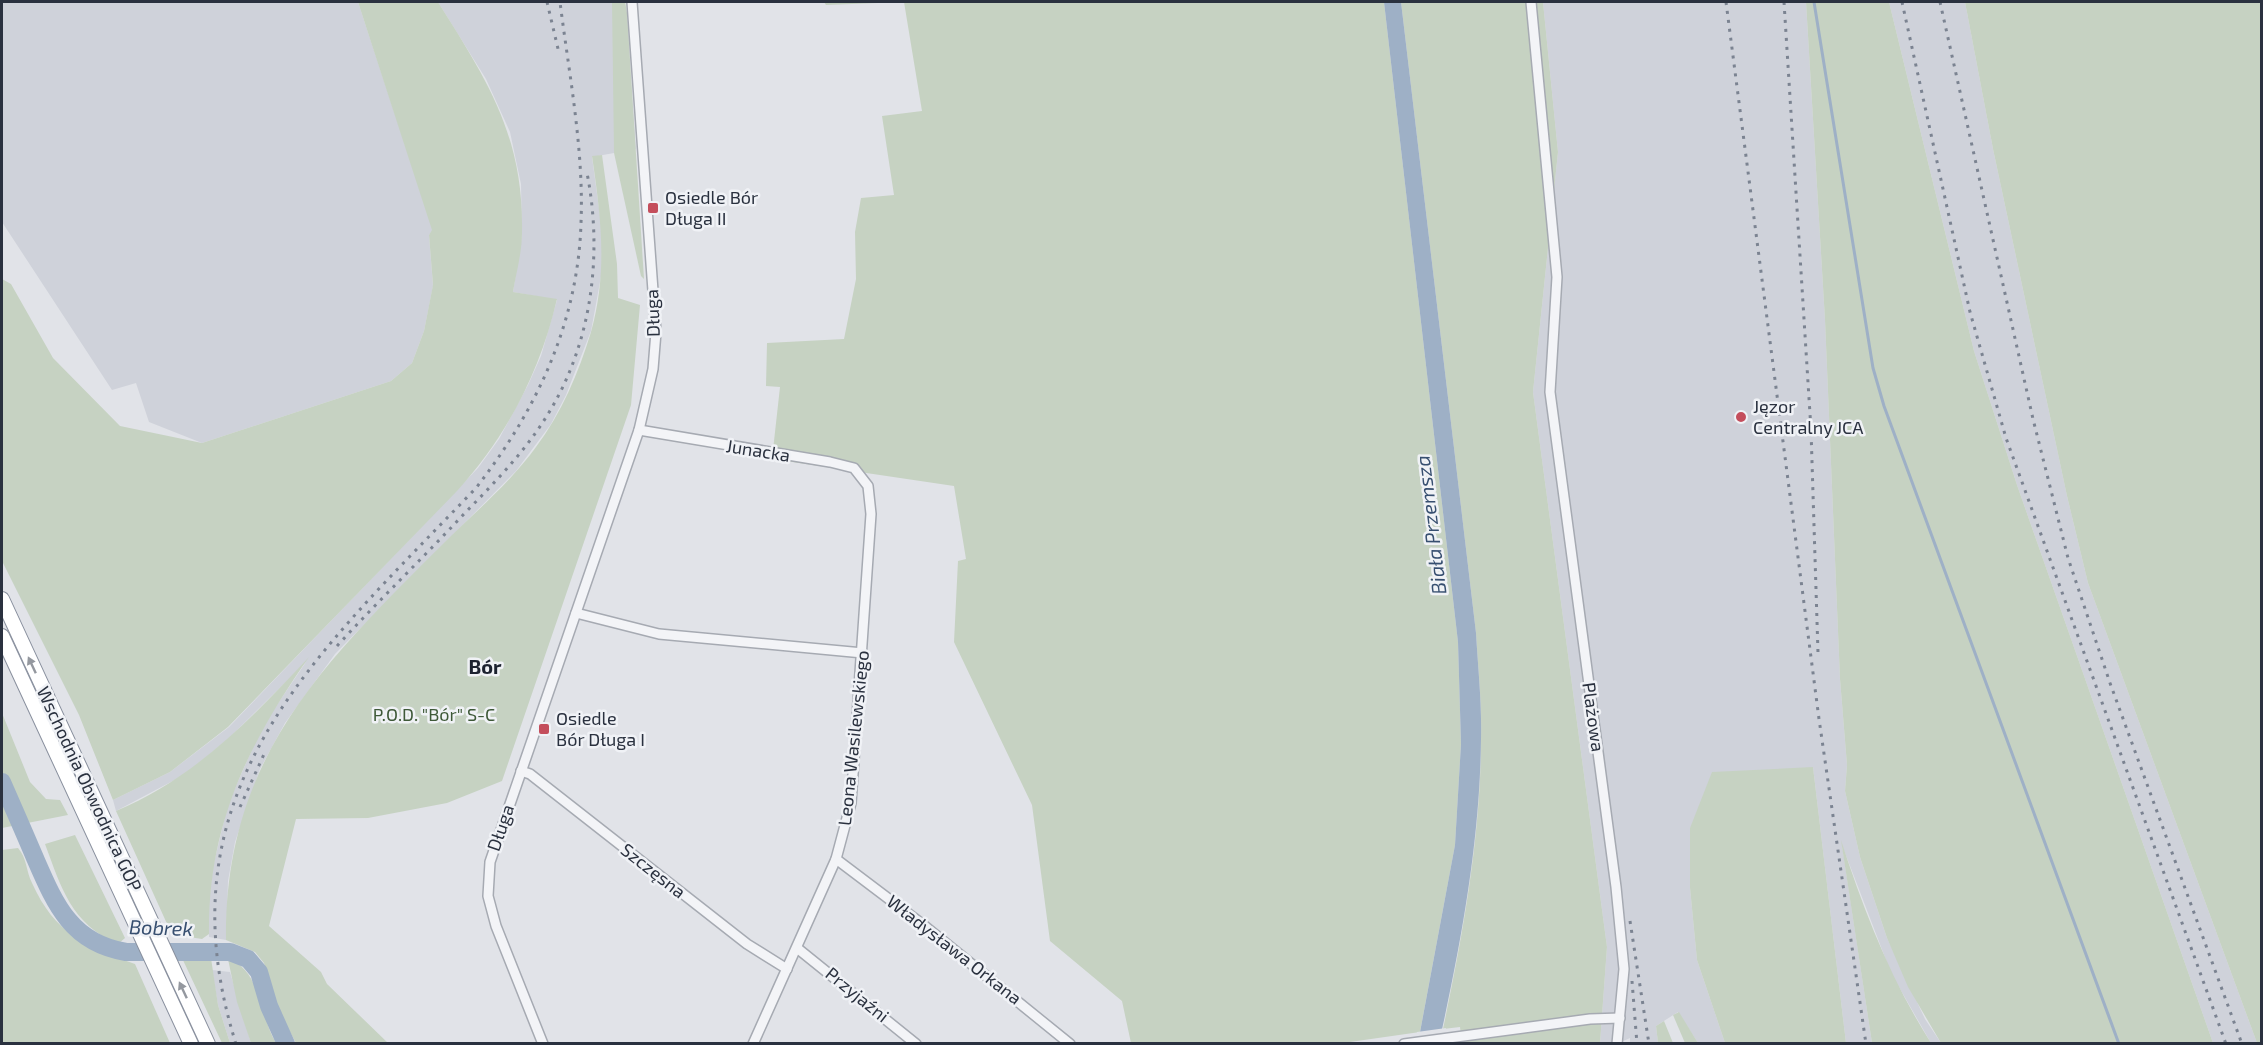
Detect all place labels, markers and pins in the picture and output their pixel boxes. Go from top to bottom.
place label: Osiedle Bór Długa II [665,186,758,229]
marker: Osiedle Bór Długa II [646,201,660,215]
place label: Jęzor Centralny JCA [1753,395,1864,438]
marker: Jęzor Centralny JCA [1734,410,1748,424]
place label: Osiedle Bór Długa I [556,707,645,750]
marker: Osiedle Bór Długa I [537,722,551,736]

